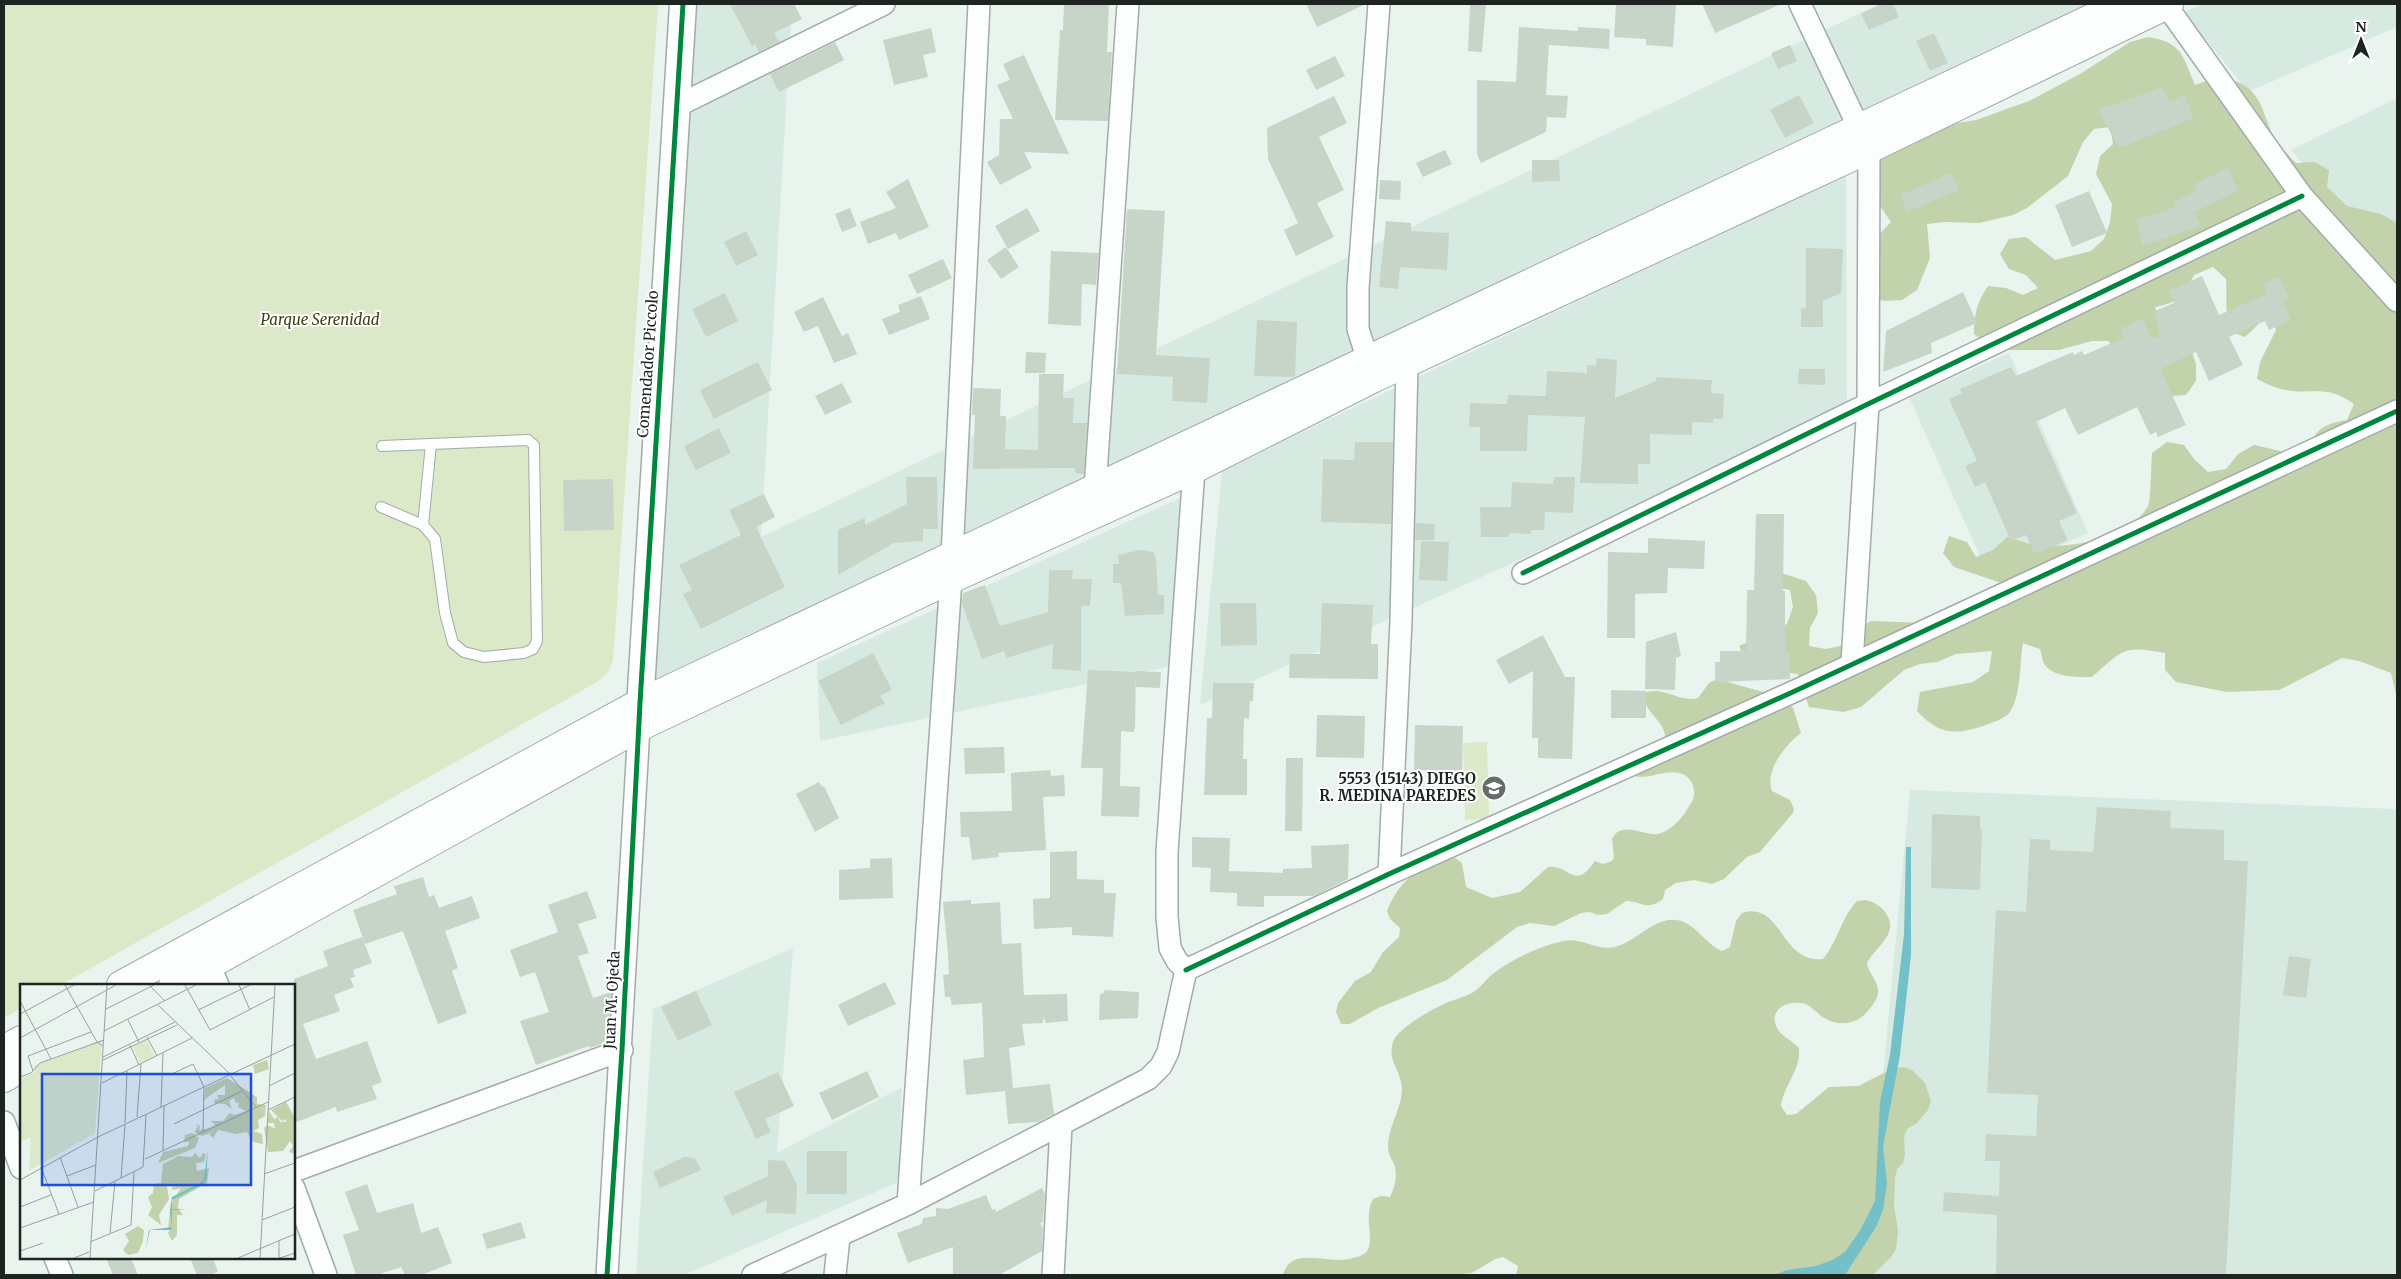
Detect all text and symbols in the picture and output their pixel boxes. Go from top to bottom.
north arrow [2336,15,2386,65]
text: N [2355,18,2367,36]
street label: Comendador Piccolo [633,289,662,438]
park label: Parque Serenidad [260,310,380,329]
place label: 5553 (15143) DIEGO R. MEDINA PAREDES [1319,769,1476,805]
school or university icon: 5553 (15143) DIEGO R. MEDINA PAREDES [1481,775,1507,801]
street label: Juan M. Ojeda [599,950,624,1051]
inset map [20,984,295,1259]

